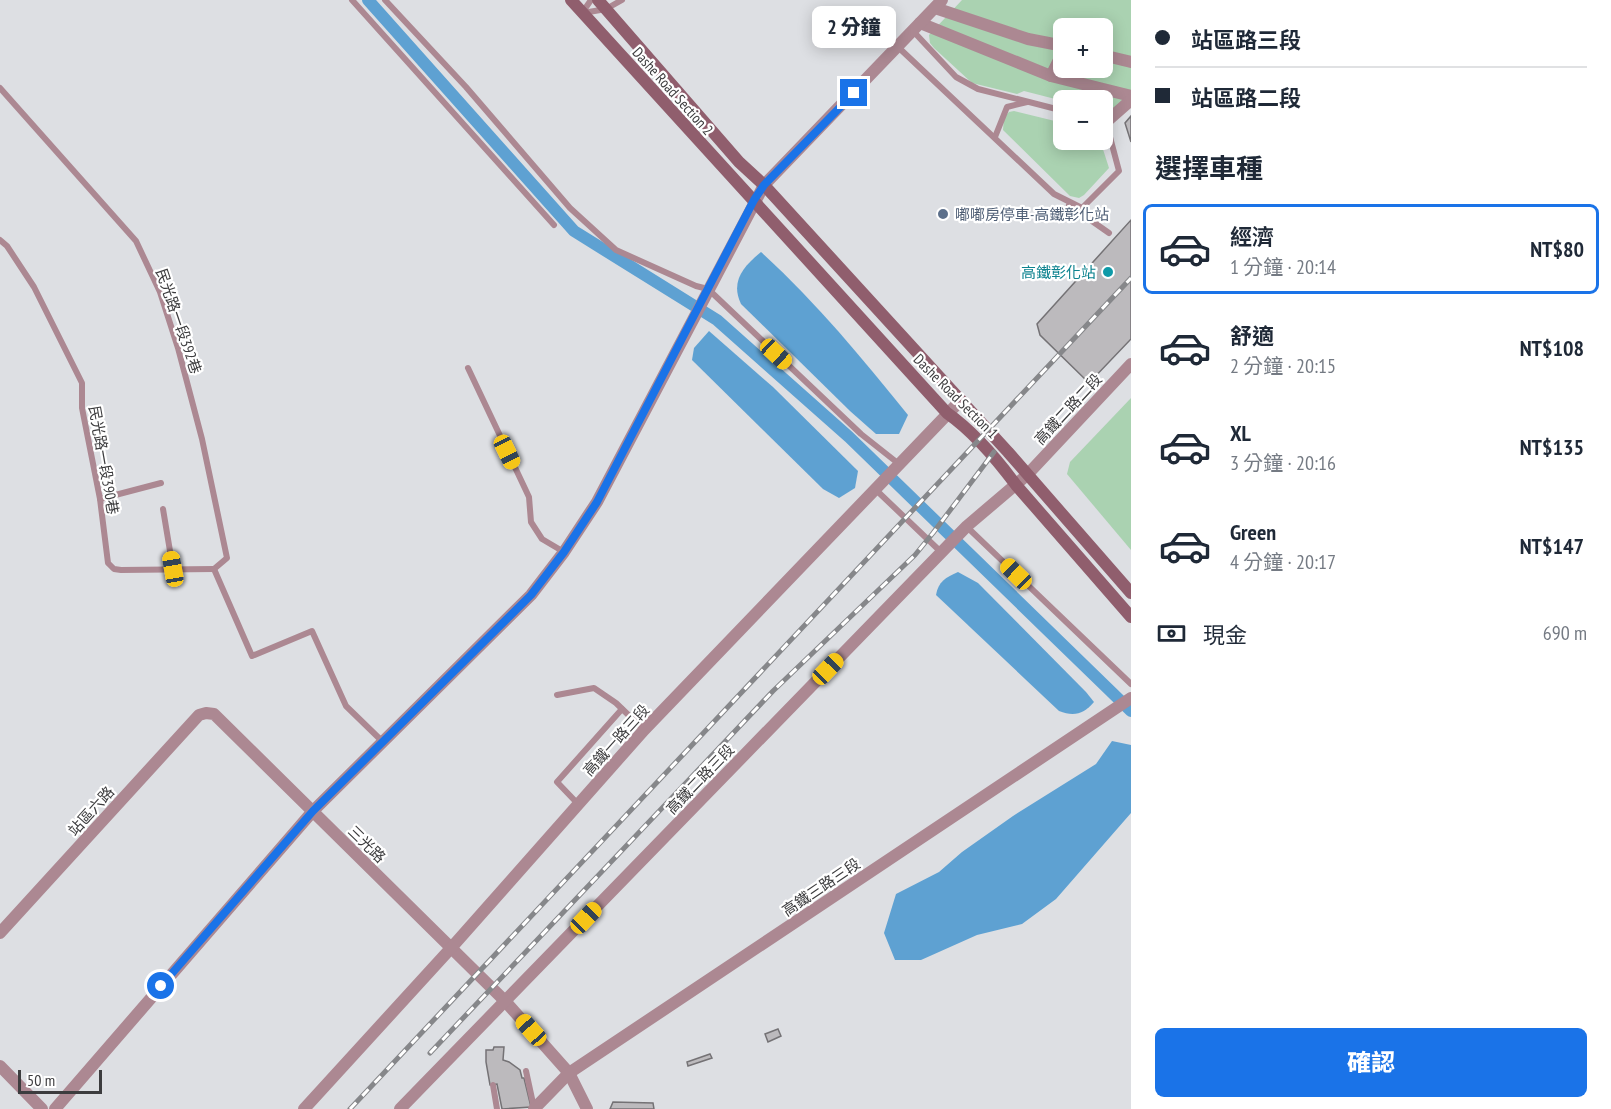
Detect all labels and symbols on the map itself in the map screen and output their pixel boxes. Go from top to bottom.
callout: 2 分鐘 [812,6,896,48]
street label: Dashe Road Section 2 [629,43,717,139]
route end [840,79,867,106]
place label: 嘟嘟房停車-高鐵彰化站 [955,205,1109,224]
marker: 嘟嘟房停車-高鐵彰化站 [936,207,950,221]
place label: 高鐵彰化站 [1021,263,1096,282]
marker: 高鐵彰化站 [1101,265,1115,279]
street label: 民光路一段392巷 [152,266,206,376]
car [757,335,795,373]
street label: Dashe Road Section 1 [910,350,1002,442]
street label: 高鐵二路二段 [1030,370,1106,448]
street label: 民光路一段390巷 [85,404,123,516]
car [491,432,523,472]
car [161,550,185,588]
car [997,555,1035,593]
car [809,650,847,688]
street label: 高鐵一路三段 [579,700,653,780]
street label: 高鐵二路三段 [662,740,738,818]
street label: 站區六路 [64,782,118,840]
street label: 三光路 [344,822,390,866]
street label: 高鐵三路三段 [778,854,864,920]
car [567,899,605,937]
route start [147,972,174,999]
car [512,1011,550,1049]
scale bar [18,1067,102,1094]

